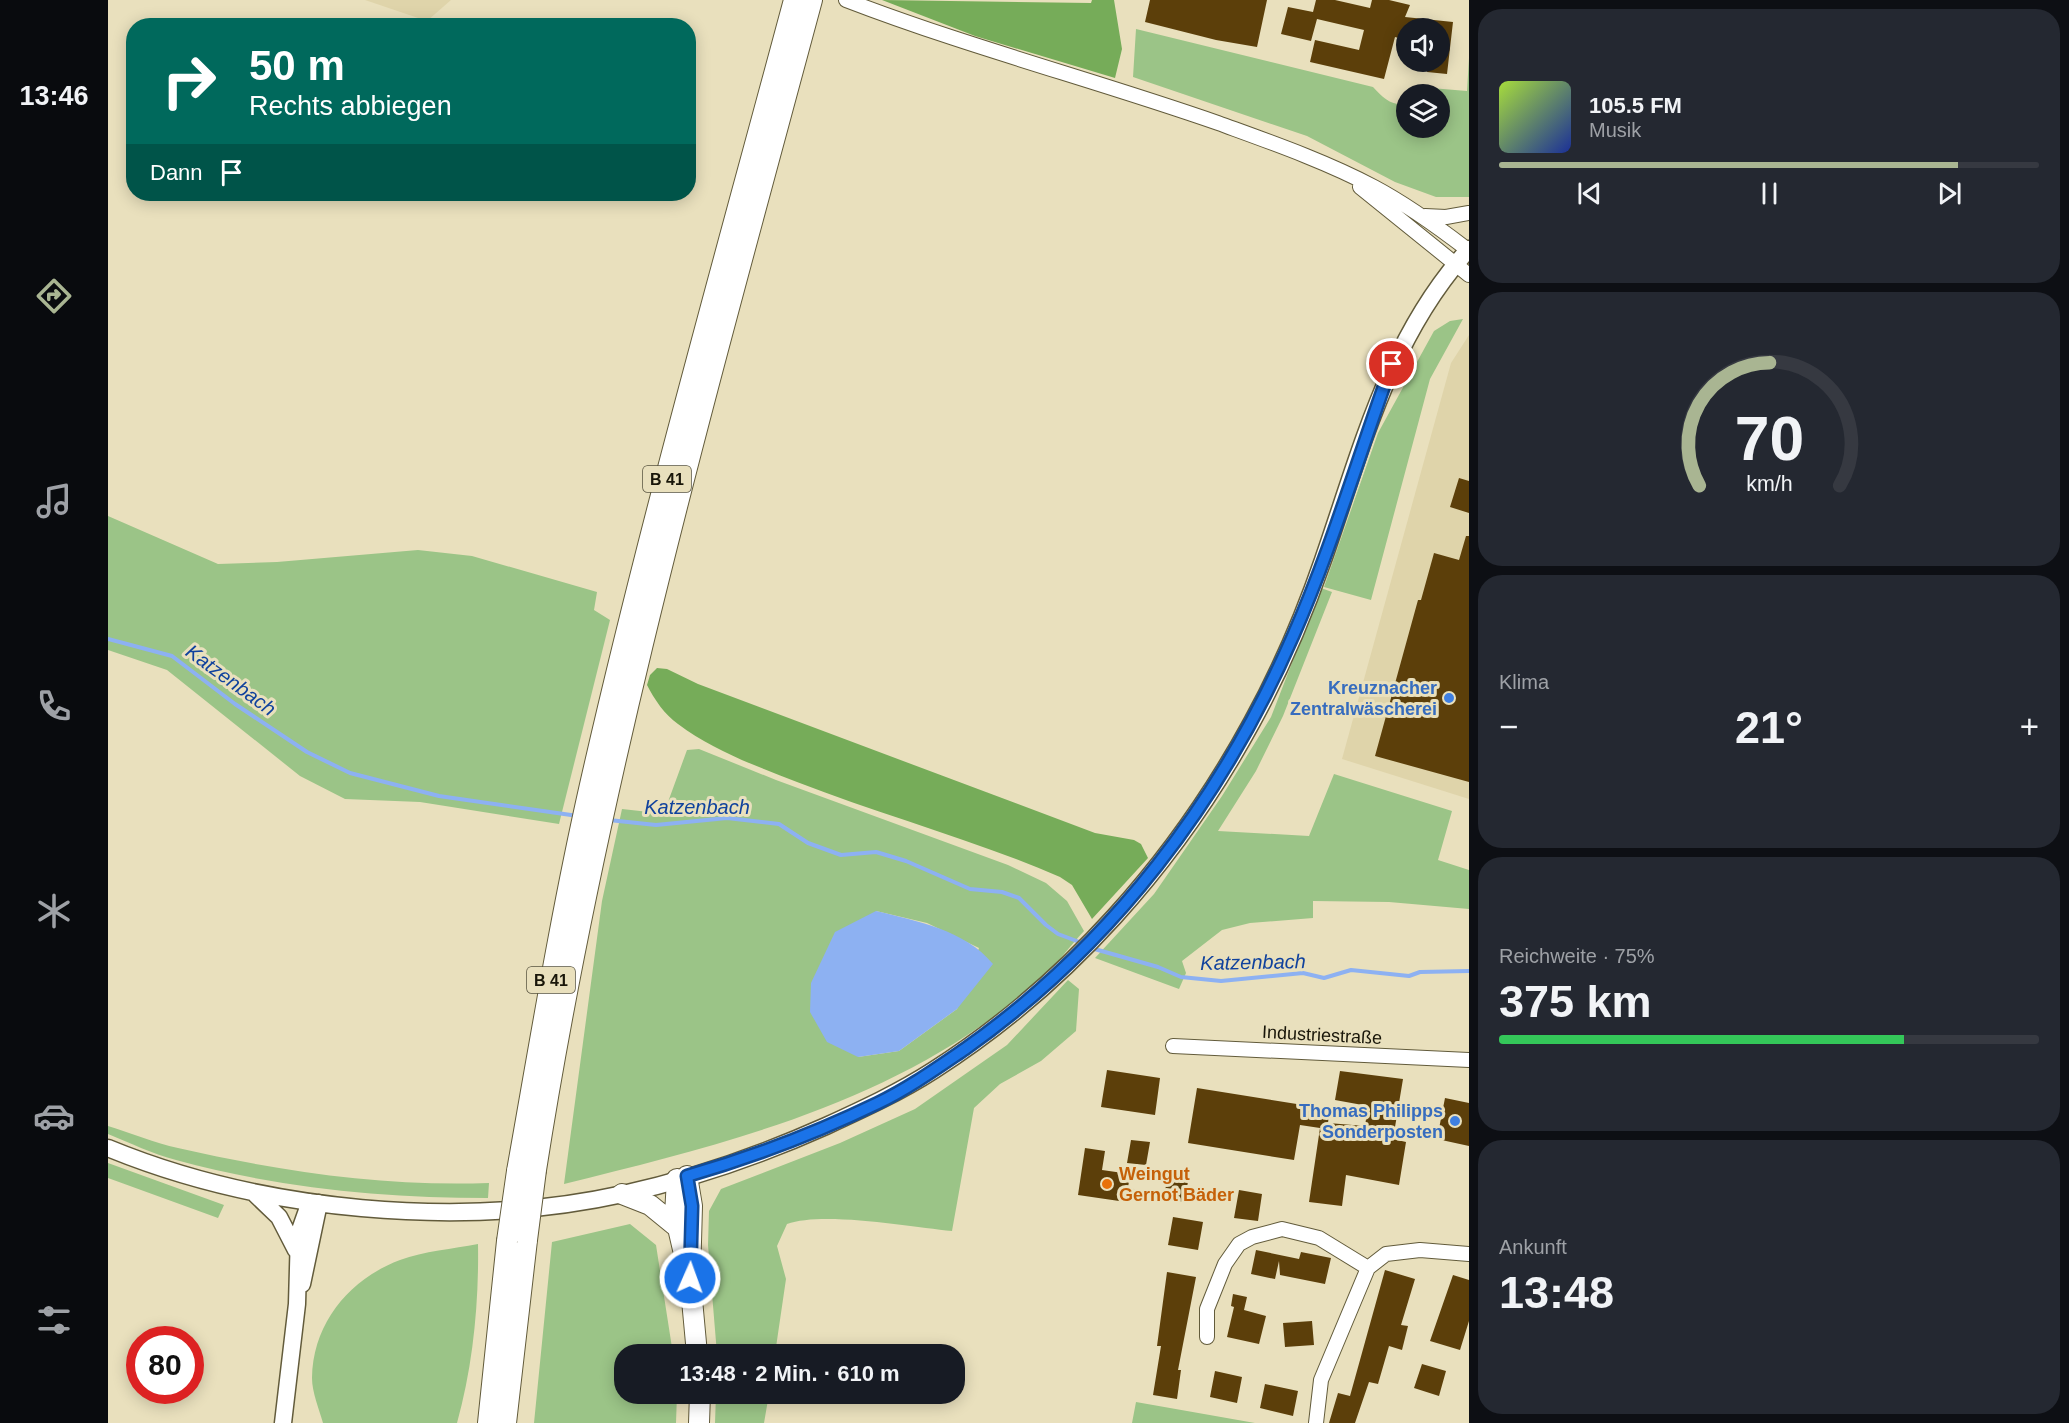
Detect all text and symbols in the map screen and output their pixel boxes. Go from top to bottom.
map controls [1396,18,1450,138]
button: sound [1396,18,1450,72]
icon: right [150,42,228,120]
text: 50 m [249,42,345,89]
text: 13:46 [19,81,89,111]
button: layers [1396,84,1450,138]
text: Rechts abbiegen [249,91,452,121]
text: 105.5 FM [1589,93,1682,118]
text: Musik [1589,119,1641,141]
icon: arrive [215,156,248,189]
text: Dann [150,160,203,185]
icon: previous [1573,177,1606,210]
icon: pause [1753,177,1786,210]
icon: next [1933,177,1966,210]
icon: directions [33,275,75,317]
pin [1366,338,1417,389]
icon: arrive [1375,347,1408,380]
text: 70 [1734,404,1804,473]
road number: B 41 [643,466,691,492]
text: km/h [1746,472,1792,496]
icon: music [33,480,75,522]
water label: Katzenbach [182,640,280,720]
text: Klima [1499,671,1549,693]
place label: Kreuznacher Zentralwäscherei [1290,678,1437,719]
icon: phone [33,685,75,727]
marker: Kreuznacher Zentralwäscherei [1442,691,1456,705]
text: 21° [1735,702,1803,753]
text: − [1499,708,1518,745]
text: + [2020,708,2039,745]
water label: Katzenbach [644,796,750,818]
icon: climate [33,890,75,932]
text: Reichweite · 75% [1499,945,1655,967]
water label: Katzenbach [1200,950,1306,974]
road number: B 41 [527,967,575,993]
text: 375 km [1499,976,1652,1027]
street label: Industriestraße [1262,1022,1382,1048]
icon: car [33,1095,75,1137]
place label: Thomas Philipps Sonderposten [1299,1101,1443,1142]
marker: Thomas Philipps Sonderposten [1448,1114,1462,1128]
place label: Weingut Gernot Bäder [1119,1164,1234,1205]
marker: Weingut Gernot Bäder [1100,1177,1114,1191]
text: Ankunft [1499,1236,1567,1258]
position arrow [658,1246,722,1310]
text: 13:48 [1499,1267,1614,1318]
icon: filters [33,1299,75,1341]
speed limit sign: 80 [126,1326,204,1404]
text: 13:48 · 2 Min. · 610 m [679,1361,900,1386]

